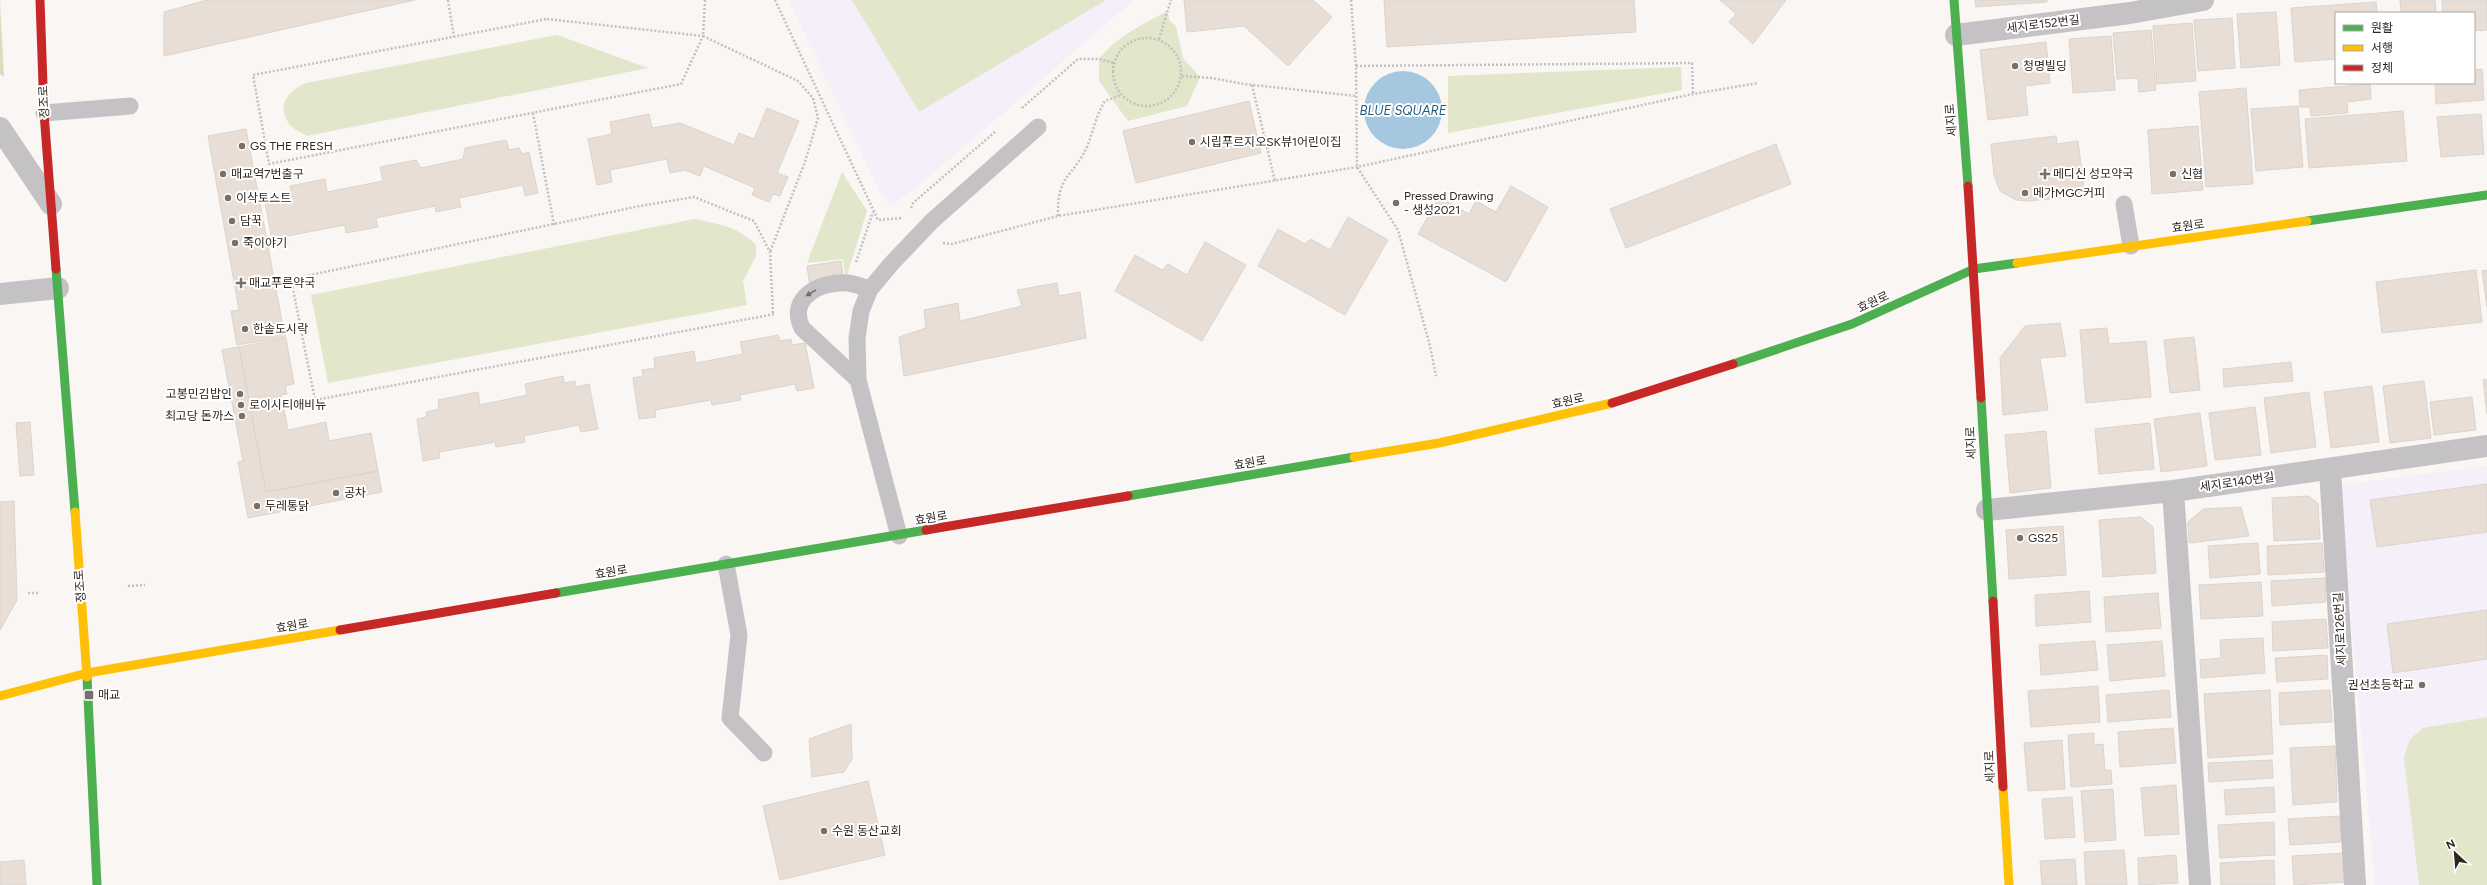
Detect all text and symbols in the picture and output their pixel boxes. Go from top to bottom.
legend [2335,12,2475,84]
street label: 세지로152번길 [2006,13,2080,35]
text: 원활 [2371,21,2393,35]
text: 서행 [2371,41,2393,55]
place label: 청명빌딩 [2023,59,2067,73]
marker: 청명빌딩 [2010,61,2020,71]
text: 정체 [2371,61,2393,75]
street label: 정조로 [36,85,52,119]
water label: BLUE SQUARE [1360,103,1447,118]
street label: 세지로 [1943,103,1959,137]
place label: 시립푸르지오SK뷰1어린이집 [1200,135,1341,149]
marker: 시립푸르지오SK뷰1어린이집 [1187,137,1197,147]
place label: GS THE FRESH [250,139,333,153]
marker: GS THE FRESH [237,141,247,151]
place label: 매교역7번출구 [231,167,304,181]
place label: 메디신 성모약국 [2053,167,2133,181]
place label: 신협 [2181,167,2203,181]
marker: 매교역7번출구 [218,169,228,179]
marker: 메디신 성모약국 [2040,169,2050,179]
marker: 신협 [2168,169,2178,179]
place label: 메가MGC커피 [2033,186,2105,200]
marker: 메가MGC커피 [2020,188,2030,198]
place label: Pressed Drawing - 생성2021 [1404,189,1494,217]
place label: 이삭토스트 [236,191,291,205]
marker: 이삭토스트 [223,193,233,203]
marker: Pressed Drawing - 생성2021 [1391,198,1401,208]
place label: 담꾹 [240,214,262,228]
marker: 담꾹 [227,216,237,226]
street label: 효원로 [2171,217,2205,235]
place label: 죽이야기 [243,236,287,250]
marker: 죽이야기 [230,238,240,248]
place label: 매교푸른약국 [249,276,315,290]
marker: 매교푸른약국 [236,278,246,288]
one-way arrow [805,289,817,296]
street label: 효원로 [1855,289,1891,315]
place label: 한솥도시락 [253,322,308,336]
marker: 한솥도시락 [240,324,250,334]
place label: 고봉민김밥인 [166,387,232,401]
marker: 고봉민김밥인 [235,389,245,399]
street label: 효원로 [1550,390,1586,412]
place label: 로이시티애비뉴 [249,398,326,412]
marker: 로이시티애비뉴 [236,400,246,410]
place label: 최고당 돈까스 [165,409,234,423]
marker: 최고당 돈까스 [237,411,247,421]
street label: 세지로 [1963,426,1979,460]
street label: 효원로 [1232,453,1268,473]
street label: 세지로140번길 [2199,470,2275,494]
place label: 공차 [344,486,366,500]
marker: 공차 [331,488,341,498]
place label: 두레통닭 [265,499,309,513]
marker: 두레통닭 [252,501,262,511]
street label: 효원로 [913,508,949,528]
place label: GS25 [2028,531,2058,545]
marker: GS25 [2015,533,2025,543]
street label: 효원로 [593,562,629,582]
street label: 정조로 [72,569,88,603]
street label: 세지로126번길 [2331,592,2349,666]
street label: 효원로 [274,616,310,636]
place label: 권선초등학교 [2348,678,2414,692]
marker: 권선초등학교 [2417,680,2427,690]
place label: 매교 [98,688,120,702]
marker: 매교 [83,689,95,701]
street label: 세지로 [1982,750,1998,784]
place label: 수원 동산교회 [832,824,901,838]
marker: 수원 동산교회 [819,826,829,836]
north arrow [2435,833,2475,873]
text: N [2444,837,2458,852]

